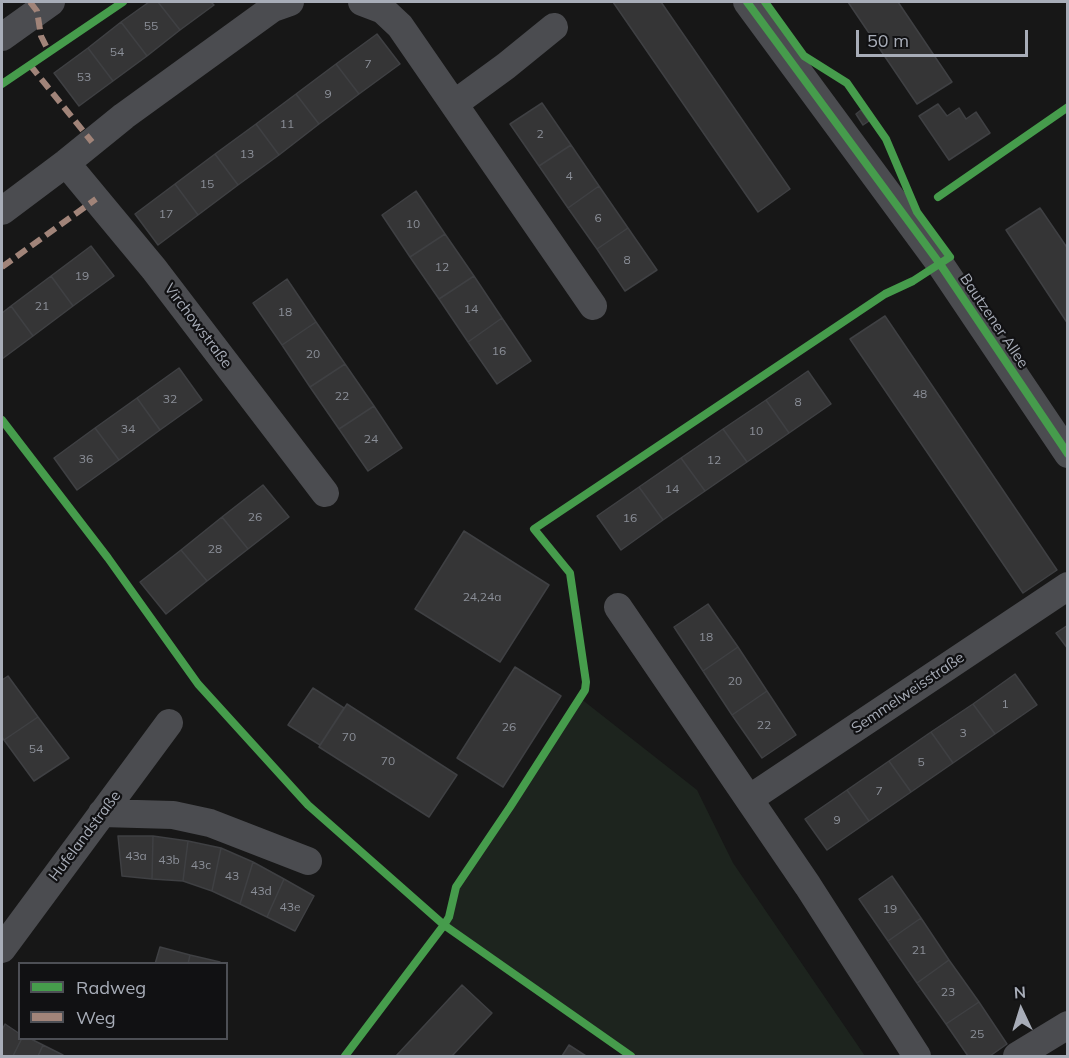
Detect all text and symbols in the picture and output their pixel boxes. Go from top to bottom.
scale bar [859,18,1032,56]
house number: 55 [144,19,158,33]
text: 50 m [867,29,909,52]
house number: 54 [110,45,124,59]
house number: 7 [364,57,372,71]
house number: 53 [77,70,91,84]
house number: 9 [324,87,332,101]
house number: 11 [280,117,294,131]
house number: 2 [536,127,544,141]
house number: 13 [240,147,254,161]
house number: 4 [565,169,573,183]
house number: 15 [200,177,214,191]
house number: 17 [159,207,173,221]
house number: 6 [594,211,602,225]
house number: 10 [406,217,420,231]
house number: 8 [623,253,631,267]
house number: 12 [435,260,449,274]
house number: 19 [75,269,89,283]
street label: Bautzener Allee [956,270,1032,372]
street label: Virchowstraße [160,280,236,372]
house number: 21 [35,299,49,313]
house number: 14 [464,302,478,316]
house number: 18 [278,305,292,319]
house number: 16 [492,344,506,358]
house number: 20 [306,347,320,361]
house number: 48 [913,387,927,401]
house number: 22 [335,389,349,403]
house number: 32 [163,392,177,406]
house number: 8 [794,395,802,409]
house number: 34 [121,422,135,436]
house number: 10 [749,424,763,438]
house number: 24 [364,432,378,446]
house number: 36 [79,452,93,466]
house number: 12 [707,453,721,467]
house number: 14 [665,482,679,496]
house number: 26 [248,510,262,524]
house number: 16 [623,511,637,525]
house number: 28 [208,542,222,556]
house number: 24,24a [463,590,501,604]
house number: 18 [699,630,713,644]
street label: Semmelweisstraße [848,649,968,737]
house number: 20 [728,674,742,688]
house number: 1 [1001,697,1009,711]
house number: 22 [757,718,771,732]
house number: 26 [502,720,516,734]
house number: 3 [959,726,967,740]
house number: 70 [342,730,356,744]
house number: 54 [29,742,43,756]
house number: 70 [381,754,395,768]
house number: 5 [917,755,925,769]
house number: 7 [875,784,883,798]
street label: Hufelandstraße [45,787,125,885]
house number: 9 [833,813,841,827]
house number: 43a [125,849,147,863]
house number: 43b [158,853,180,867]
house number: 43c [191,858,211,872]
house number: 43 [225,869,239,883]
house number: 43d [250,884,272,898]
house number: 43e [280,900,300,914]
house number: 19 [883,902,897,916]
house number: 21 [912,943,926,957]
legend [18,962,228,1040]
text: Radweg [76,976,146,999]
north arrow [991,980,1051,1040]
text: N [1013,982,1026,1002]
house number: 23 [941,985,955,999]
text: Weg [76,1006,116,1029]
house number: 25 [970,1027,984,1041]

